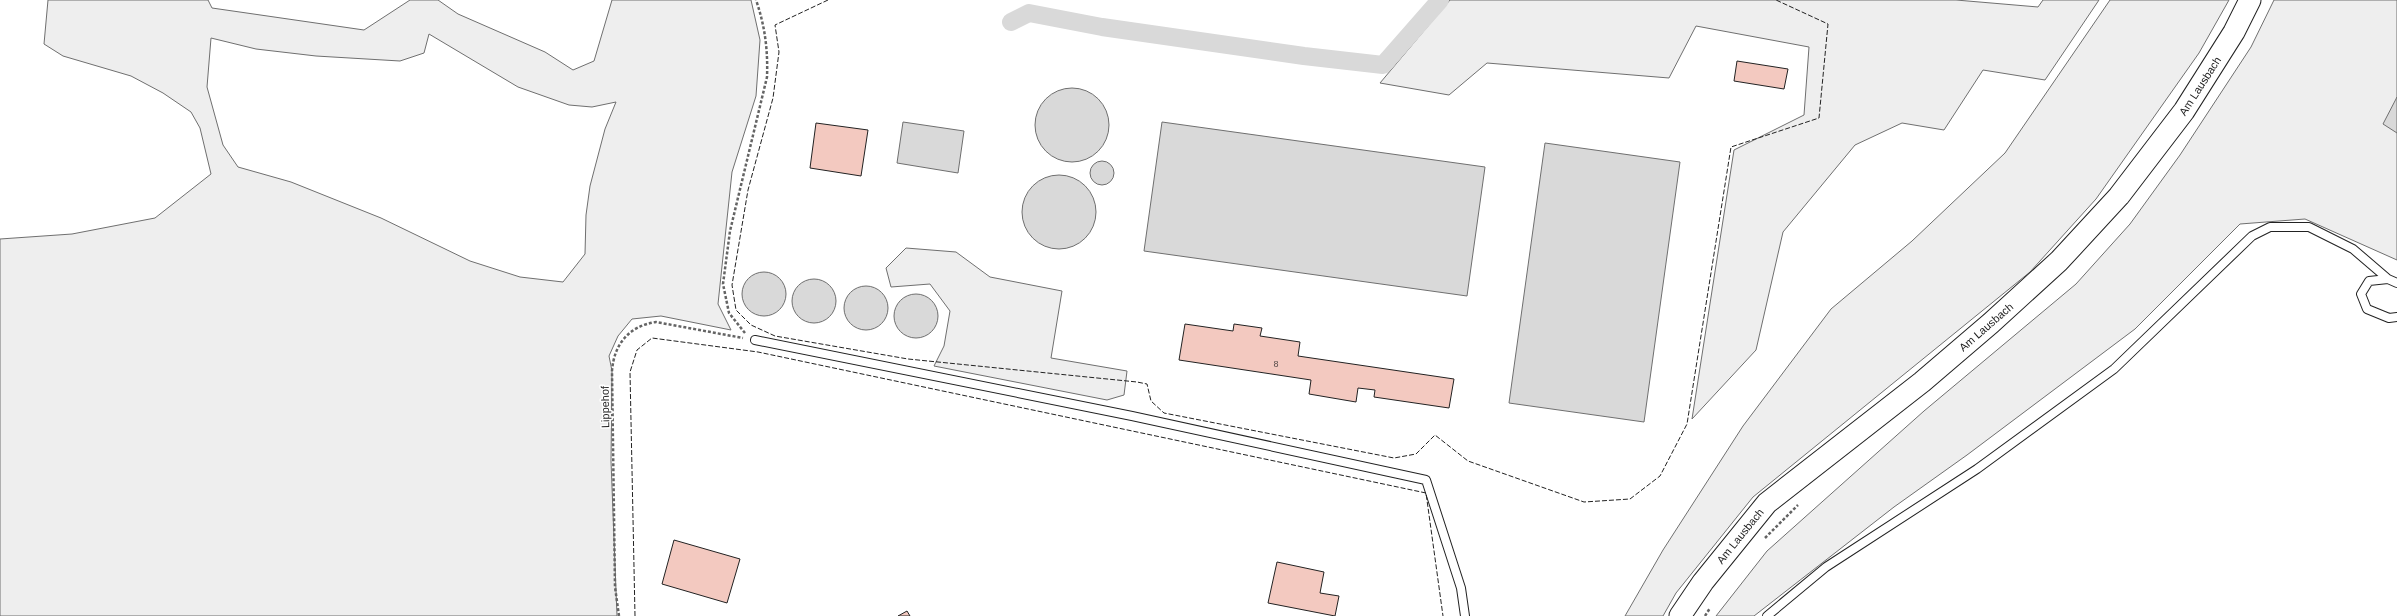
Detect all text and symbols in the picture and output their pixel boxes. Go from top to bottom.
street label: Am Lausbach [2177,55,2223,117]
street label: Am Lausbach [1957,300,2015,354]
house number: 8 [1273,359,1279,369]
street label: Lippehof [599,385,611,428]
street label: Am Lausbach [1714,506,1766,566]

